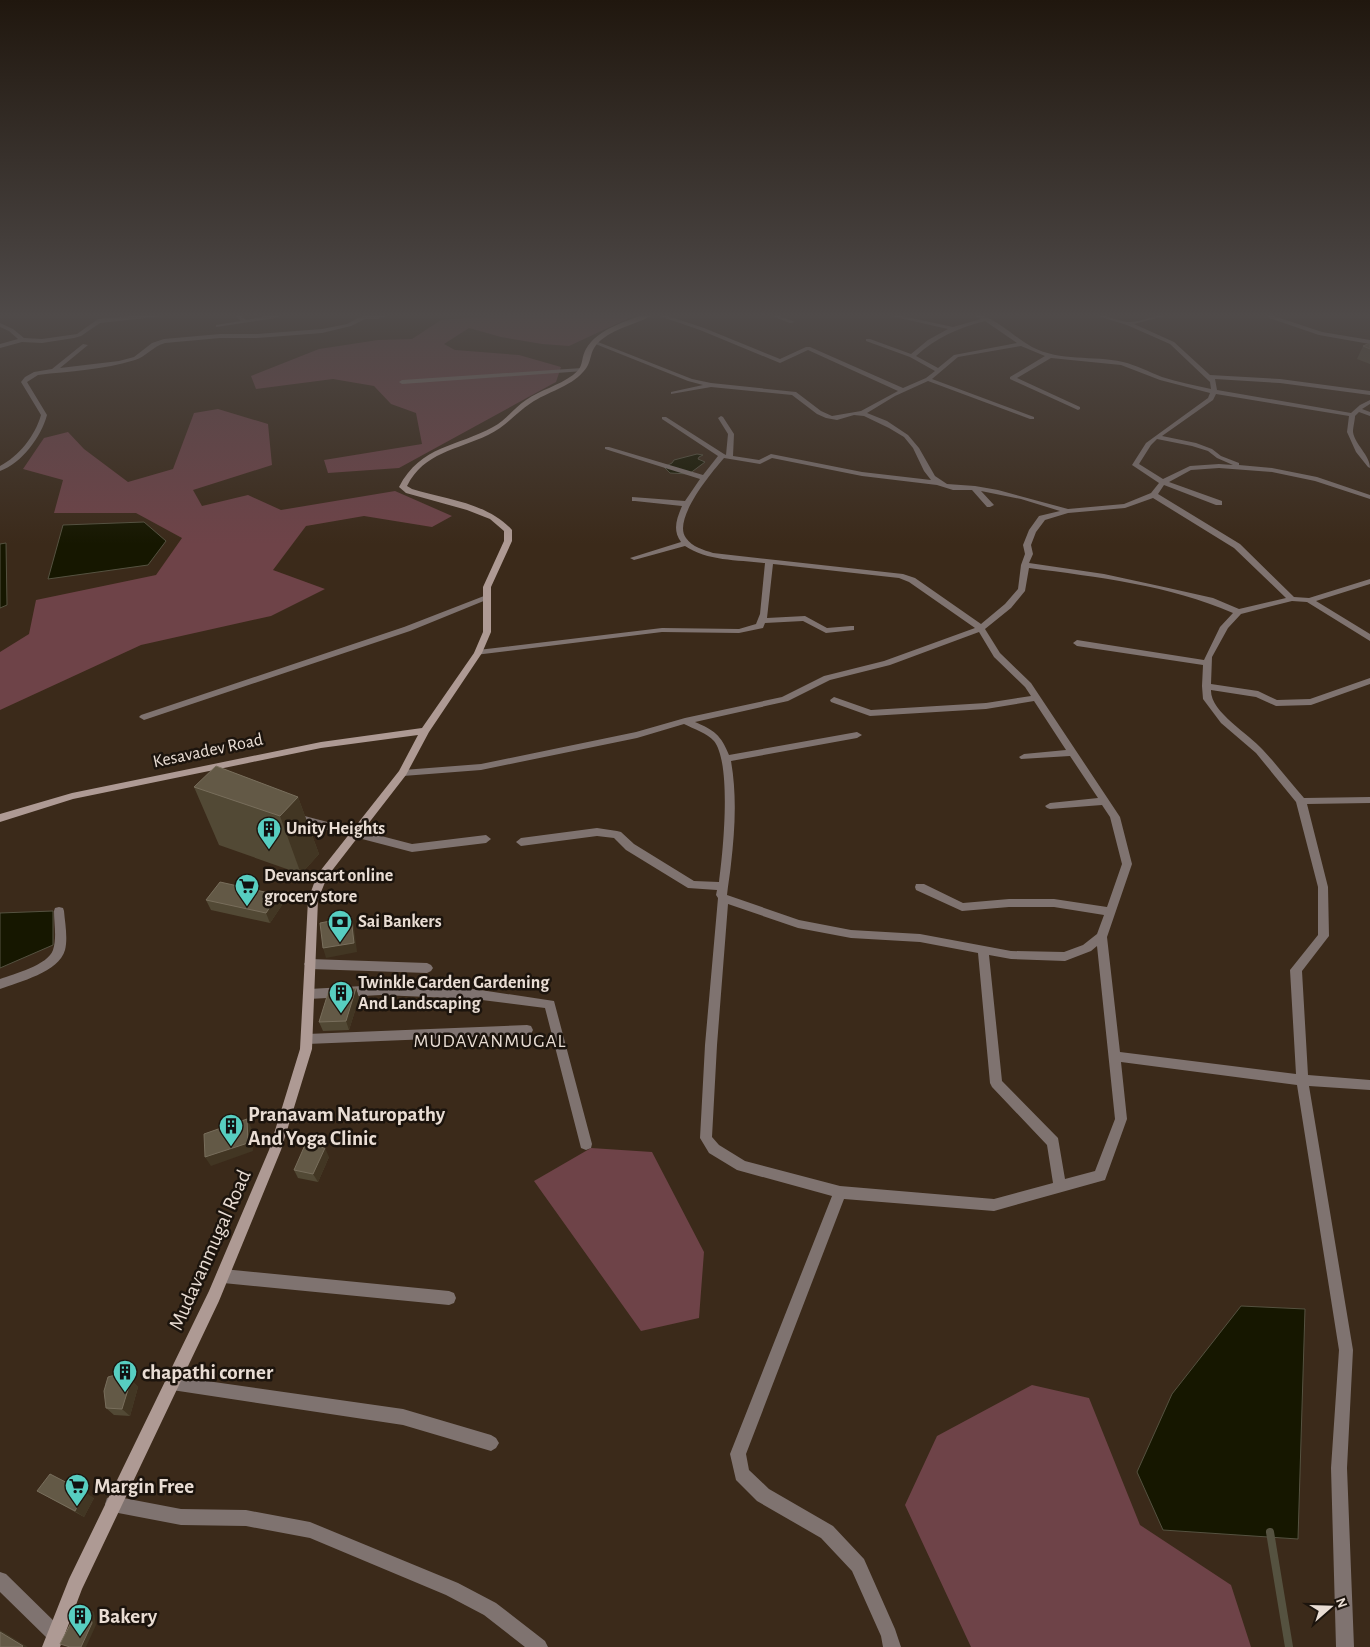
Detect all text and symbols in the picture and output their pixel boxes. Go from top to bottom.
street label: Kesavadev Road [151,731,265,771]
building icon: Unity Heights [256,816,282,850]
place label: Unity Heights [286,820,385,838]
place label: Devanscart online grocery store [264,867,393,906]
supermarket icon: Devanscart online grocery store [234,873,260,907]
bank icon: Sai Bankers [327,909,353,943]
place label: Sai Bankers [358,913,442,931]
place label: Twinkle Garden Gardening And Landscaping [358,974,550,1013]
building icon: Twinkle Garden Gardening And Landscaping [328,980,354,1014]
district label: MUDAVANMUGAL [414,1032,566,1051]
place label: Pranavam Naturopathy And Yoga Clinic [248,1104,446,1149]
building icon: Pranavam Naturopathy And Yoga Clinic [218,1113,244,1147]
street label: Mudavanmugal Road [165,1166,255,1333]
building icon: chapathi corner [112,1359,138,1393]
place label: chapathi corner [142,1362,274,1383]
supermarket icon: Margin Free [64,1473,90,1507]
place label: Margin Free [94,1476,194,1497]
north arrow [1305,1582,1355,1632]
text: N [1333,1596,1350,1610]
building icon: Bakery [67,1603,93,1637]
place label: Bakery [98,1606,158,1627]

